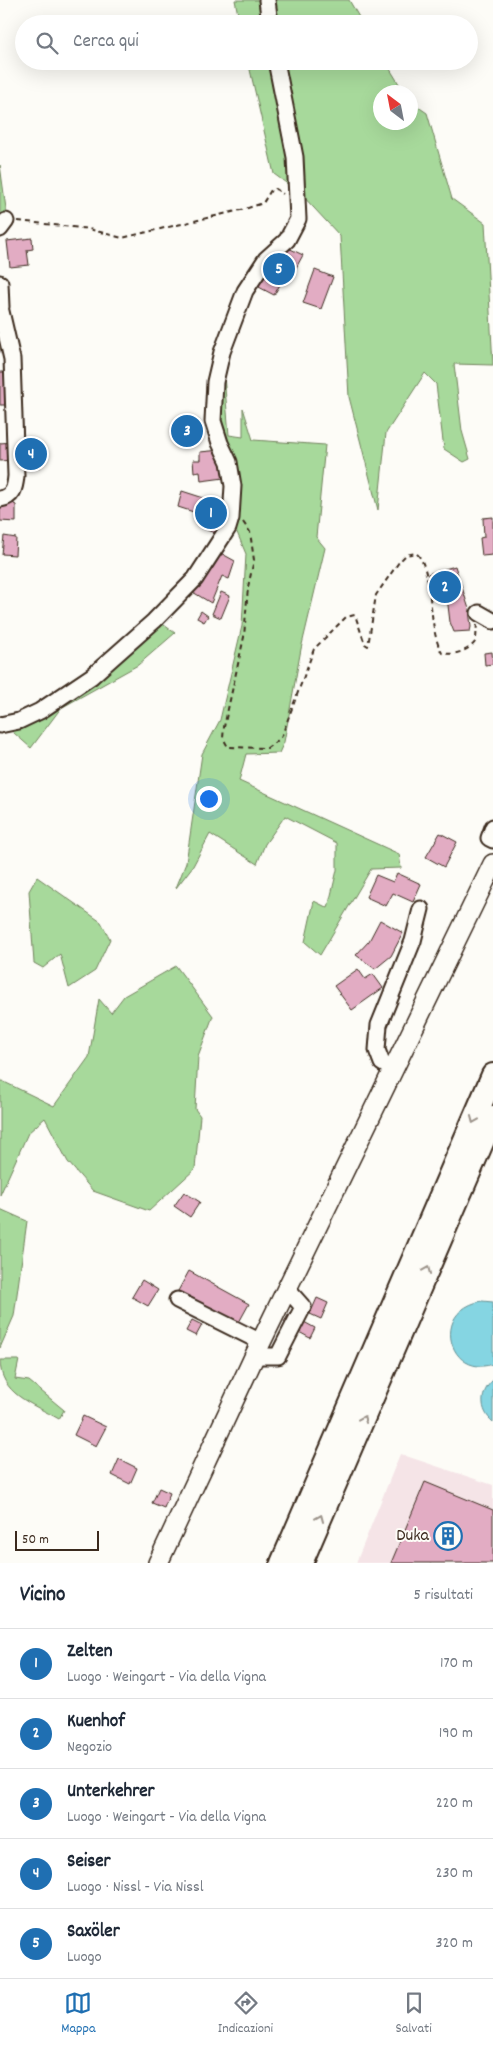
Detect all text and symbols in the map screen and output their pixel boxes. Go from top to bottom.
search box [15,15,478,70]
icon: search [33,29,61,57]
text: Cerca qui [73,29,139,56]
north arrow [373,85,418,130]
pin: 5 [263,250,295,288]
pin: 3 [171,412,203,450]
pin: 4 [15,435,47,473]
pin: 1 [195,494,227,532]
pin: 2 [429,568,461,606]
your location [196,786,222,812]
one-way arrow [469,1115,480,1124]
one-way arrow [421,1266,432,1275]
one-way arrow [356,1415,367,1424]
one-way arrow [314,1514,325,1523]
building icon: Duka [433,1521,463,1551]
place label: Duka [396,1524,430,1549]
scale bar [15,1528,99,1551]
text: 50 m [22,1530,49,1550]
text: Vicino [20,1581,65,1611]
text: 5 risultati [413,1584,473,1607]
text: Zelten [67,1639,112,1666]
text: 1 [34,1652,38,1675]
text: 170 m [440,1652,473,1675]
text: Luogo · Weingart - Via della Vigna [67,1666,266,1689]
text: Kuenhof [67,1709,125,1736]
text: 2 [33,1722,40,1745]
text: 190 m [439,1722,473,1745]
text: Negozio [67,1736,112,1759]
text: Unterkehrer [67,1779,155,1806]
text: 3 [32,1792,40,1815]
text: 220 m [436,1792,473,1815]
text: Luogo · Weingart - Via della Vigna [67,1806,266,1829]
text: Seiser [67,1849,111,1876]
text: 4 [33,1862,39,1885]
text: 230 m [436,1862,473,1885]
text: Luogo · Nissl - Via Nissl [67,1876,204,1899]
text: Saxöler [67,1919,120,1946]
text: 5 [32,1932,40,1955]
text: 320 m [436,1932,473,1955]
text: Luogo [67,1946,102,1969]
tab: Mappa [61,1989,95,2039]
tab: Indicazioni [218,1989,273,2039]
tab: Salvati [396,1989,432,2039]

